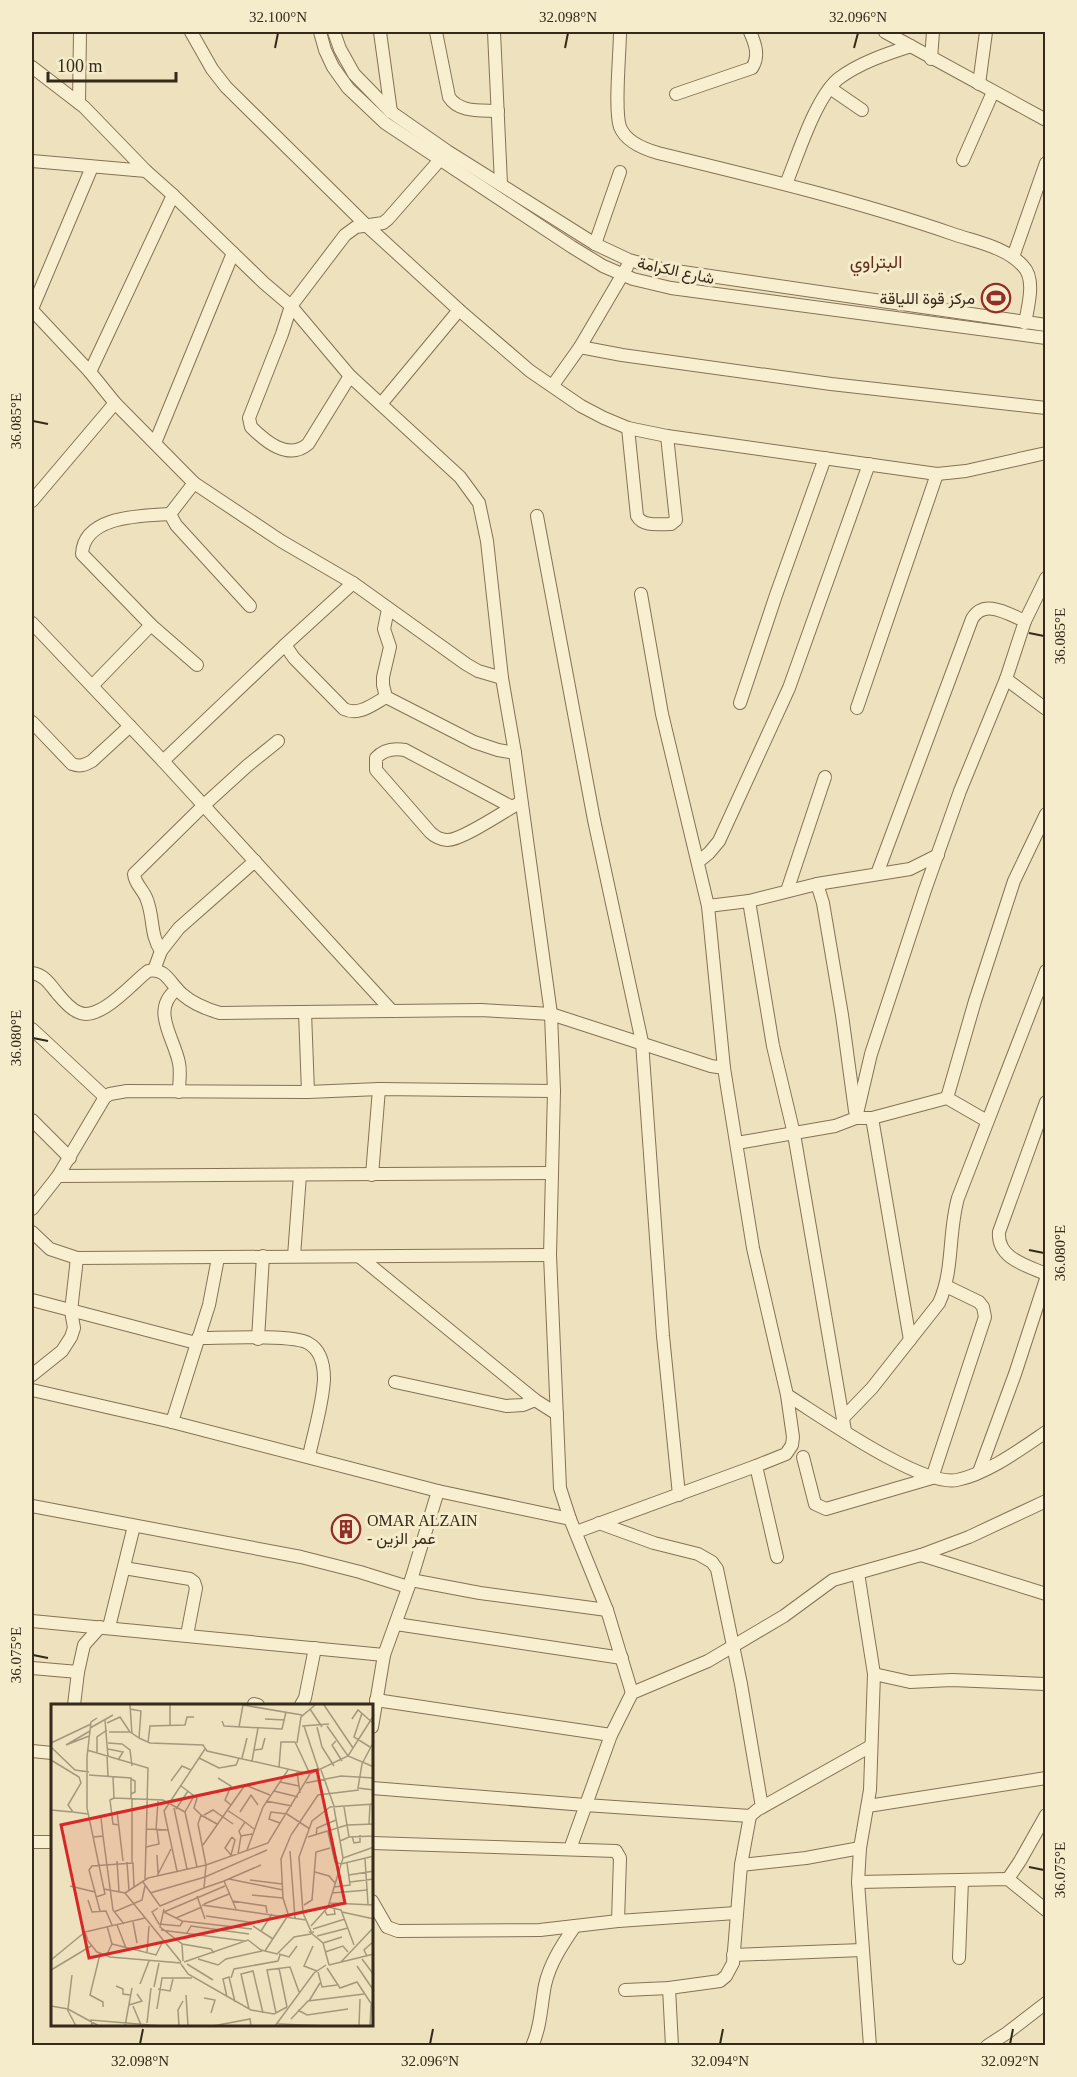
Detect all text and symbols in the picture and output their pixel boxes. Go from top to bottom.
text: 32.100°N [249,9,307,25]
text: 32.098°N [539,9,597,25]
text: 32.096°N [829,9,887,25]
scale bar [48,45,176,83]
text: 100 m [57,56,103,76]
district label: البتراوي [850,252,902,277]
street label: شارع الكرامة [635,254,716,290]
sports icon: مركز قوة اللياقة [980,282,1012,314]
place label: مركز قوة اللياقة [880,290,975,309]
text: 36.085°E [8,393,24,449]
text: 36.085°E [1052,608,1068,664]
text: 36.080°E [8,1010,24,1066]
text: 36.080°E [1052,1225,1068,1281]
place label: OMAR ALZAIN - عمر الزين [367,1512,478,1549]
building icon: OMAR ALZAIN - عمر الزين [330,1513,362,1545]
text: 36.075°E [8,1627,24,1683]
inset map [51,1704,374,2026]
text: 36.075°E [1052,1842,1068,1898]
text: 32.098°N [111,2053,169,2069]
text: 32.096°N [401,2053,459,2069]
text: 32.094°N [691,2053,749,2069]
text: 32.092°N [981,2053,1039,2069]

